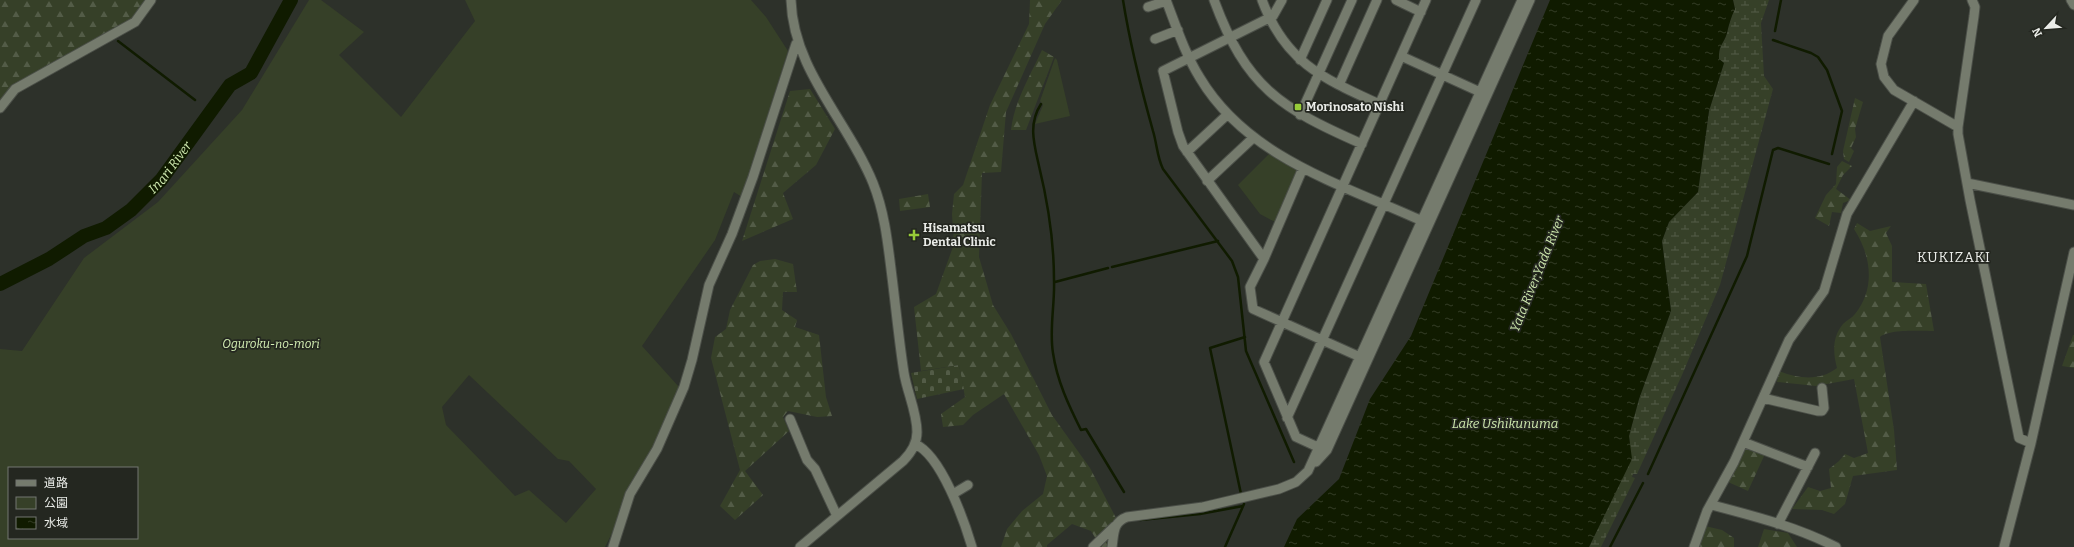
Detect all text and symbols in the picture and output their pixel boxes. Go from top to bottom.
north arrow [2026,8,2066,48]
text: N [2030,25,2045,39]
place label: Morinosato Nishi [1306,100,1404,114]
marker: Morinosato Nishi [1293,102,1303,112]
water label: Inari River [145,138,195,196]
water label: Yata River;Yada River [1507,213,1567,334]
place label: Hisamatsu Dental Clinic [923,221,996,249]
marker: Hisamatsu Dental Clinic [908,229,920,241]
district label: KUKIZAKI [1917,249,1991,266]
park label: Oguroku-no-mori [222,337,320,351]
water label: Lake Ushikunuma [1452,416,1558,431]
legend [8,467,138,539]
text: 道路 [44,476,68,490]
text: 公園 [44,496,68,510]
text: 水域 [44,516,68,530]

